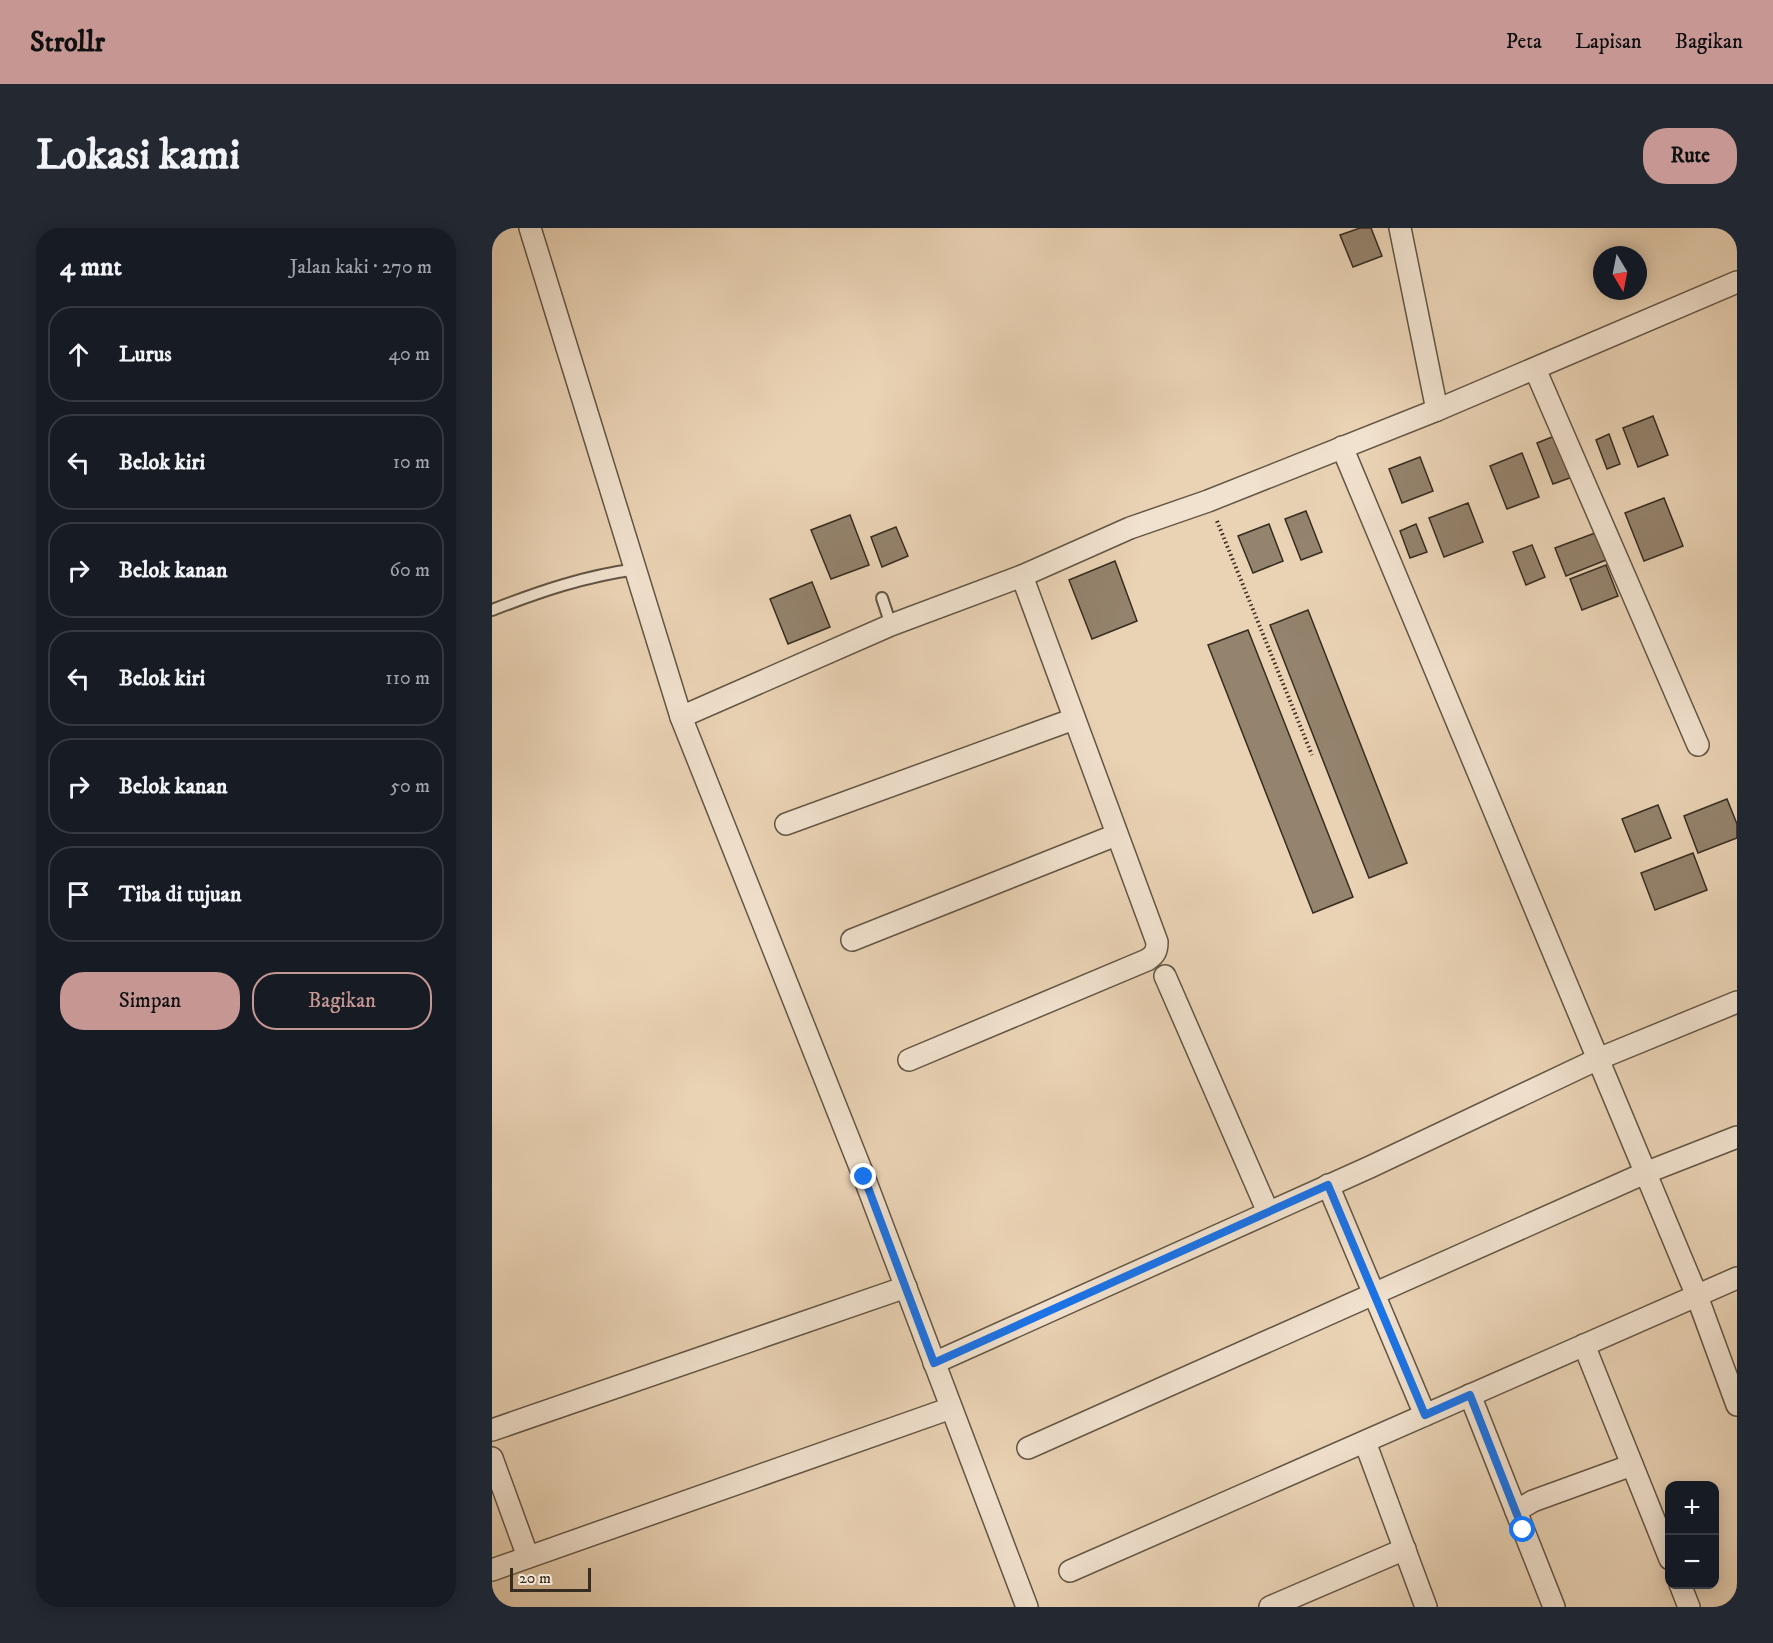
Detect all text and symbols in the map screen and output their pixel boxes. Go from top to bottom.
text: Strollr [30,25,105,60]
text: Peta [1506,29,1542,55]
text: Lapisan [1575,29,1642,55]
text: Bagikan [1675,29,1743,55]
button: Rute [1643,128,1737,184]
text: Lokasi kami [36,130,240,182]
north arrow [1593,246,1647,300]
text: 4 mnt [60,251,122,284]
text: Jalan kaki · 270 m [290,255,432,280]
icon: ahead [62,338,95,371]
text: Lurus [119,341,172,368]
text: 40 m [388,342,430,367]
icon: left [62,446,95,479]
text: Belok kiri [119,449,205,476]
text: 10 m [393,450,430,475]
icon: right [62,554,95,587]
text: Belok kanan [119,557,227,584]
text: 60 m [390,558,430,583]
icon: left [62,662,95,695]
text: Belok kiri [119,665,205,692]
text: 110 m [385,666,430,691]
icon: right [62,770,95,803]
text: Belok kanan [119,773,227,800]
text: 50 m [390,774,430,799]
icon: arrive [62,878,95,911]
text: Tiba di tujuan [119,881,241,908]
button: Simpan [60,972,240,1030]
button: Bagikan [252,972,432,1030]
route end [850,1163,876,1189]
map controls [1665,1481,1719,1589]
button: + [1665,1481,1719,1535]
route start [1509,1516,1535,1542]
button: − [1665,1535,1719,1589]
scale bar [510,1565,591,1592]
text: 20 m [519,1568,551,1588]

